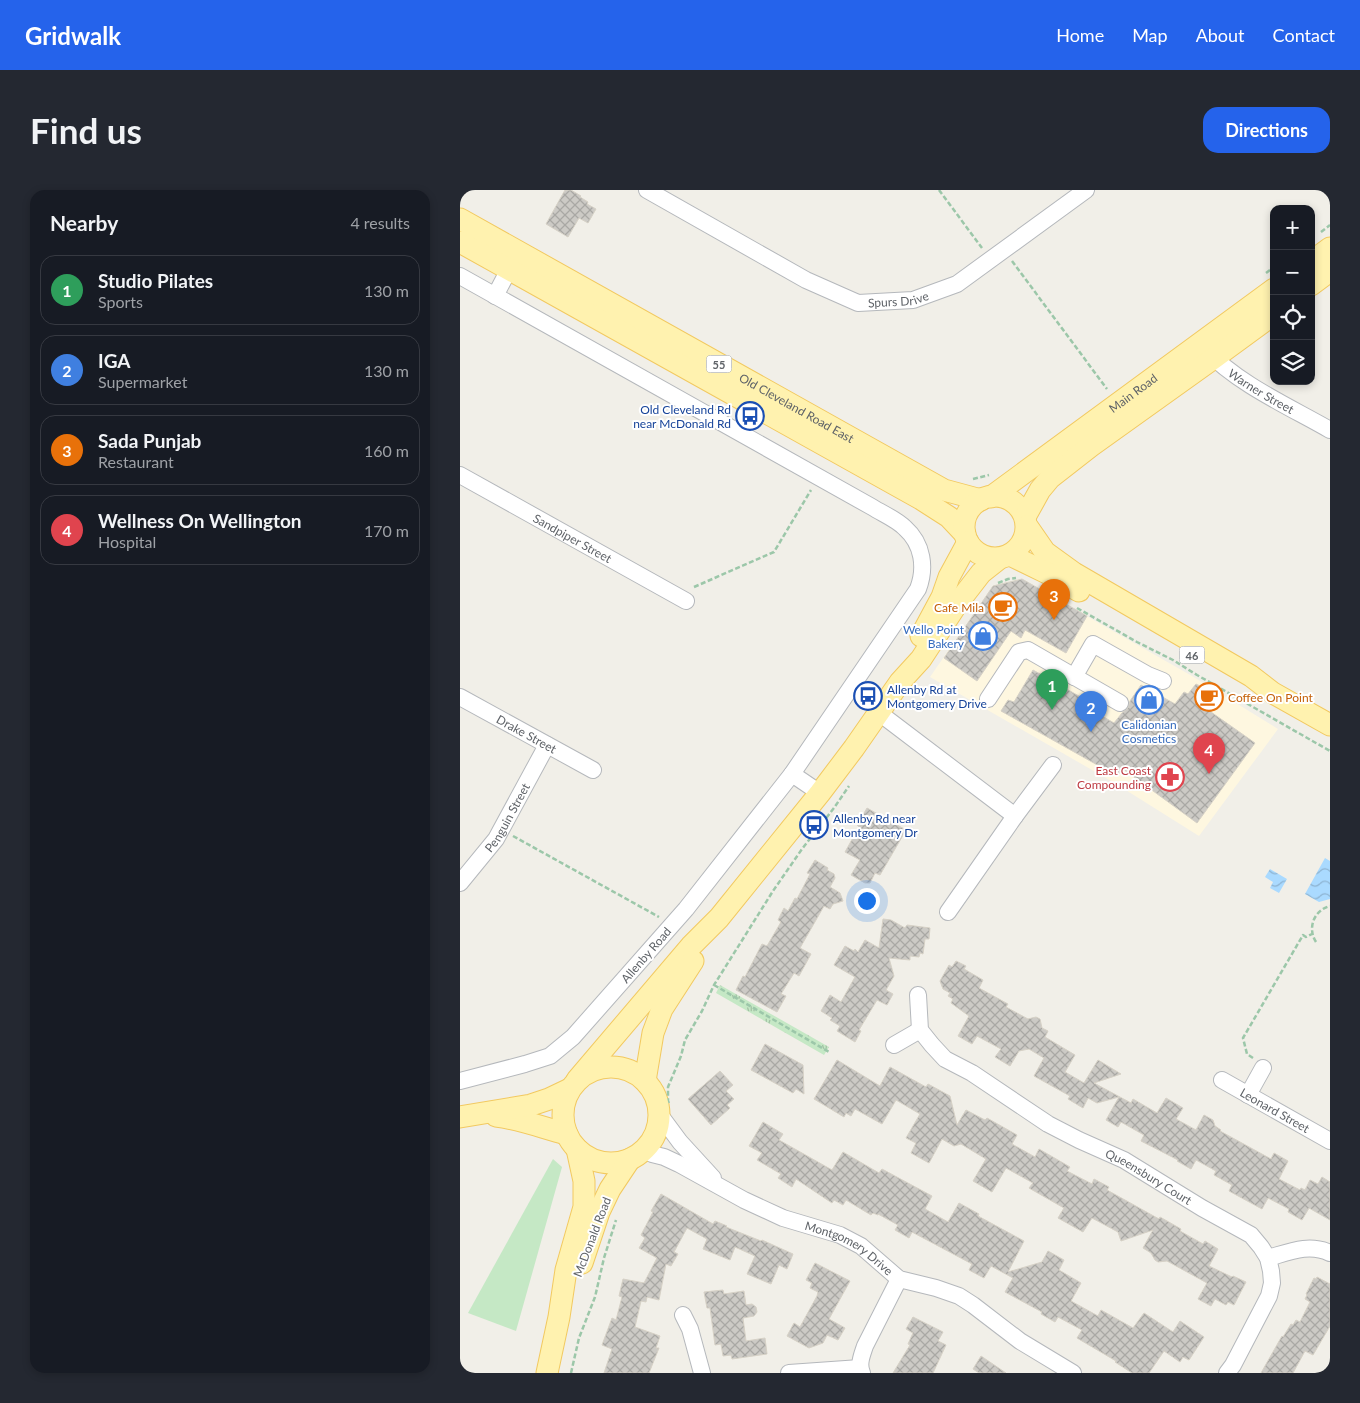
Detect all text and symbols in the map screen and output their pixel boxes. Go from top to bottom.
text: Gridwalk [25,21,121,50]
text: Home [1056,24,1104,46]
text: Map [1132,24,1168,46]
text: About [1196,24,1245,46]
text: Contact [1273,24,1335,46]
button: Directions [1203,107,1330,153]
text: Find us [30,109,142,151]
map controls [1270,205,1315,385]
button: + [1270,205,1315,250]
text: Nearby [50,210,118,235]
text: 4 results [350,213,410,232]
button: − [1270,250,1315,295]
text: Studio Pilates [98,269,213,292]
text: 1 [62,281,72,300]
text: 130 m [364,281,409,300]
street label: Spurs Drive [867,288,931,310]
text: Sports [98,292,143,311]
button: locate [1270,295,1315,340]
button: layers [1270,340,1315,385]
text: IGA [98,349,130,372]
road number: 55 [706,355,732,372]
text: 2 [62,361,72,380]
text: 130 m [364,361,409,380]
street label: Warner Street [1226,365,1297,417]
street label: Old Cleveland Road East [737,370,857,446]
street label: Main Road [1106,370,1160,415]
text: Supermarket [98,372,187,391]
bus stop icon: Old Cleveland Rd near McDonald Rd [735,401,765,431]
place label: Old Cleveland Rd near McDonald Rd [633,402,731,431]
text: Sada Punjab [98,429,201,452]
text: 3 [62,441,72,460]
text: 160 m [364,441,409,460]
text: Restaurant [98,452,174,471]
text: Wellness On Wellington [98,509,302,532]
street label: Sandpiper Street [531,510,615,566]
text: 4 [62,521,72,540]
text: 170 m [364,521,409,540]
text: Hospital [98,532,156,551]
pin: 3 [1038,579,1070,620]
cafe icon: Cafe Mila [988,592,1018,622]
place label: Cafe Mila [934,600,984,615]
shop icon: Wello Point Bakery [968,621,998,651]
place label: Wello Point Bakery [903,622,965,651]
road number: 46 [1180,646,1204,664]
pin: 1 [1036,669,1068,710]
bus stop icon: Allenby Rd at Montgomery Drive [853,681,883,711]
place label: Allenby Rd at Montgomery Drive [887,682,987,711]
cafe icon: Coffee On Point [1194,682,1224,712]
shop icon: Calidonian Cosmetics [1134,685,1164,715]
place label: Coffee On Point [1228,690,1314,705]
pin: 2 [1075,691,1107,732]
street label: Drake Street [494,711,560,756]
place label: Calidonian Cosmetics [1121,717,1177,746]
pin: 4 [1193,733,1225,774]
pharmacy icon: East Coast Compounding [1155,762,1185,792]
place label: East Coast Compounding [1077,763,1152,792]
street label: Penguin Street [481,780,533,855]
bus stop icon: Allenby Rd near Montgomery Dr [799,810,829,840]
place label: Allenby Rd near Montgomery Dr [833,811,918,840]
your location [854,888,880,914]
street label: Allenby Road [618,924,674,986]
street label: Leonard Street [1238,1084,1313,1136]
street label: Queensbury Court [1103,1145,1195,1208]
street label: McDonald Road [570,1195,614,1279]
street label: Montgomery Drive [803,1217,896,1278]

